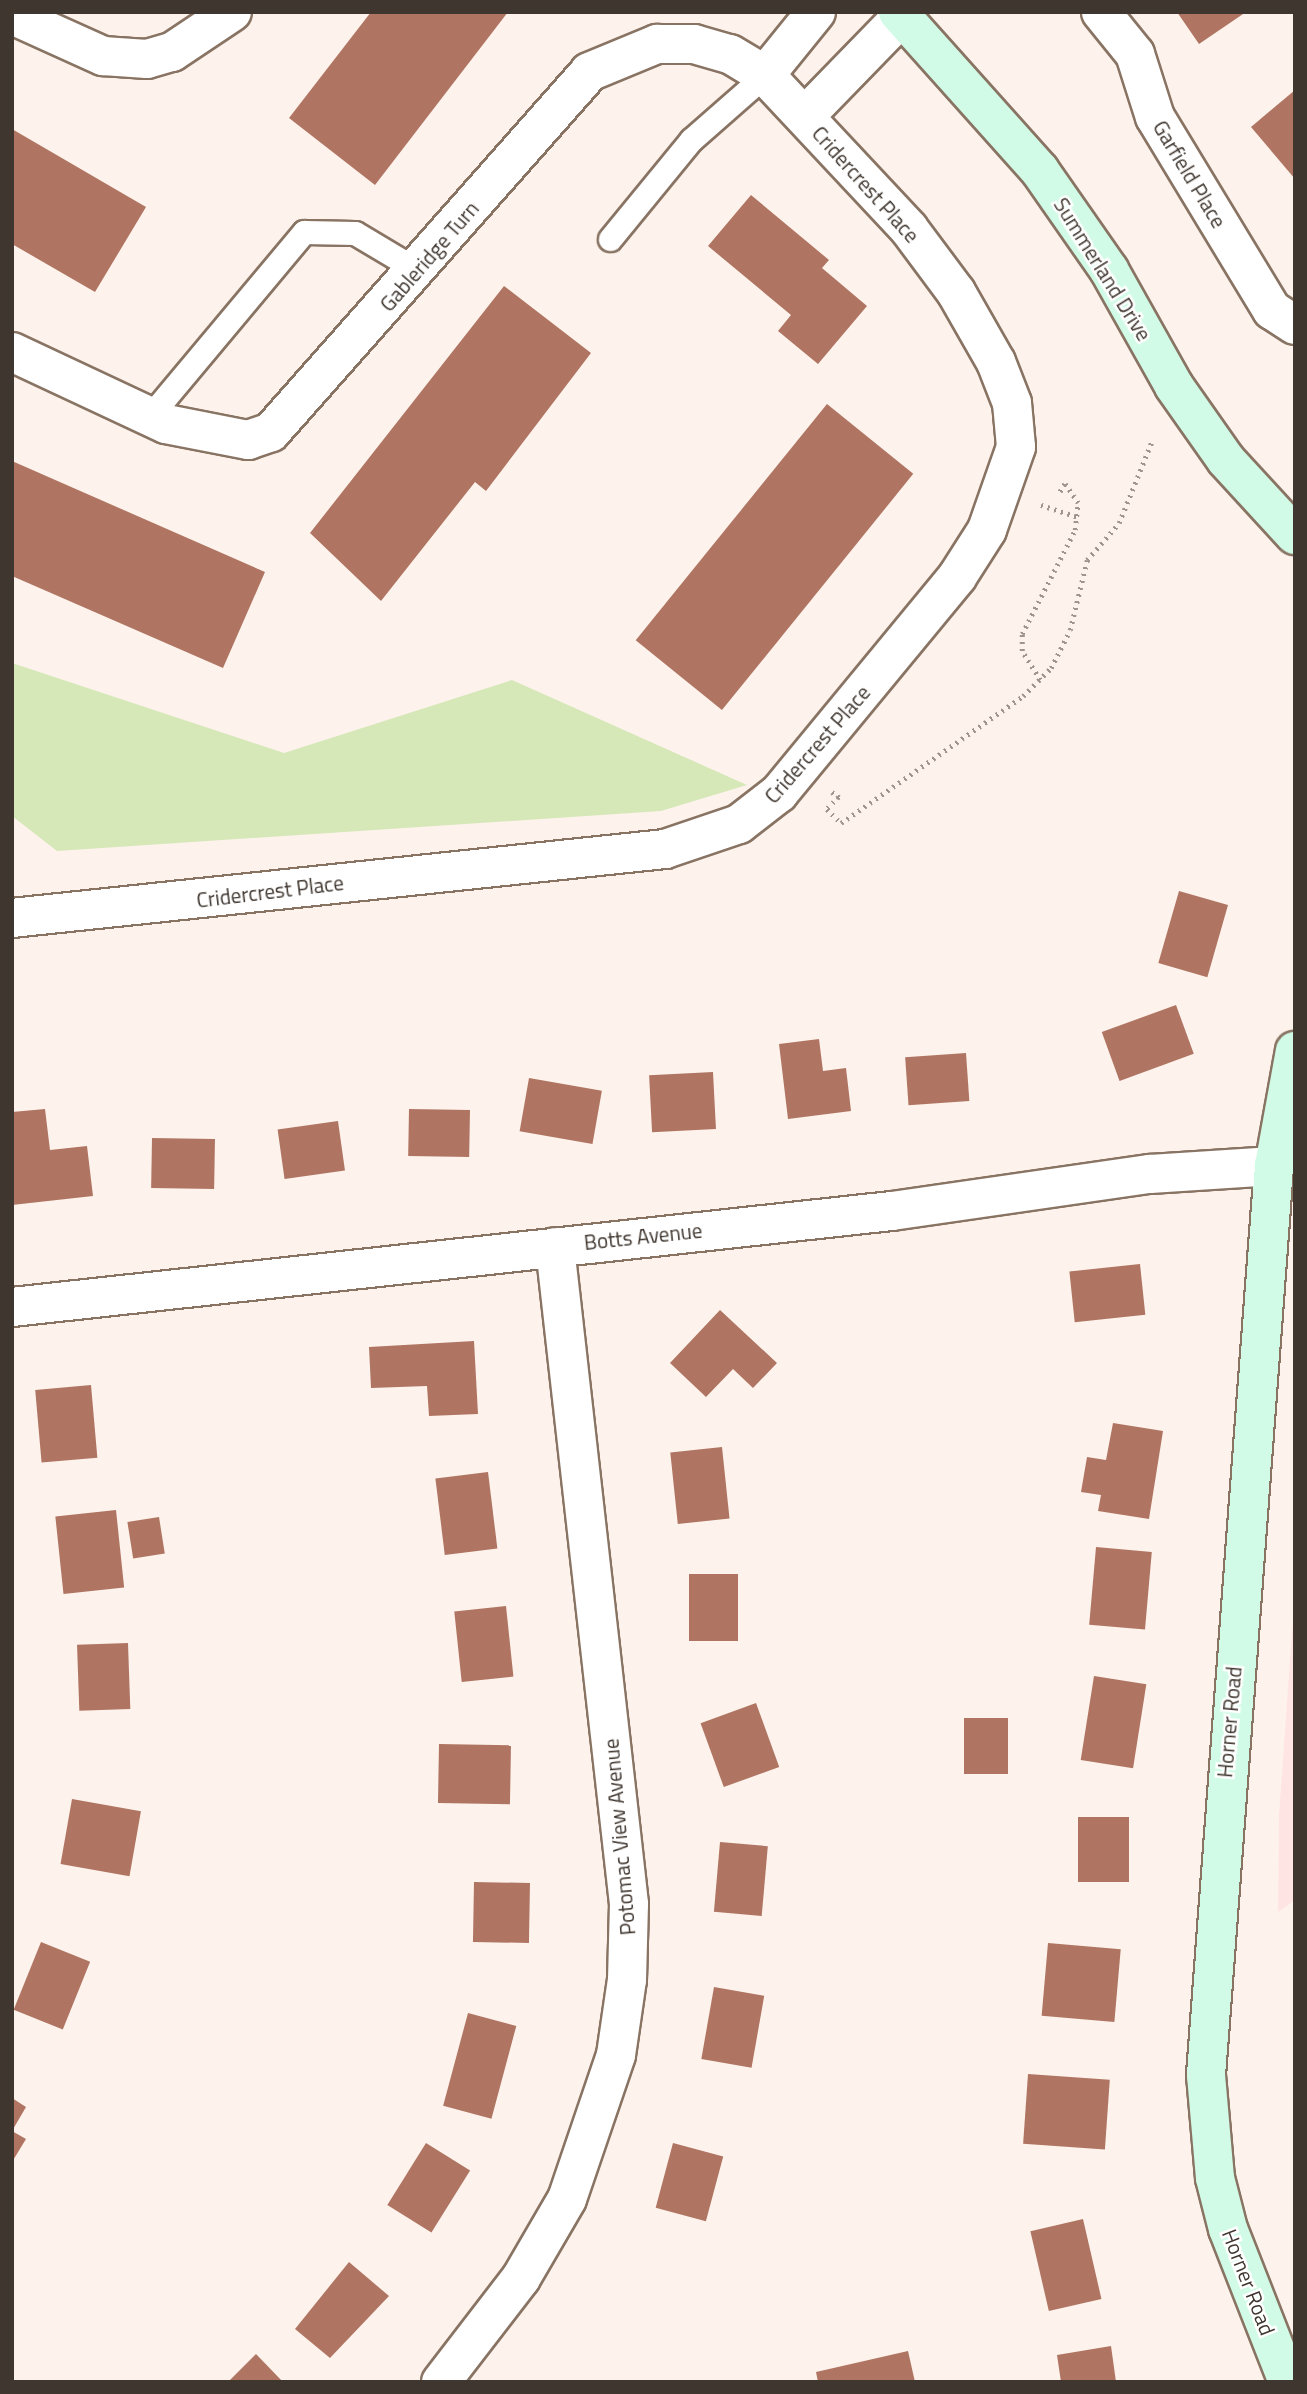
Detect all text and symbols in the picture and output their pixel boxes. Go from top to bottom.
street label: Garfield Place [1148,116,1232,232]
street label: Cridercrest Place [807,121,925,247]
street label: Summerland Drive [1049,193,1157,345]
street label: Gableridge Turn [374,196,484,316]
street label: Cridercrest Place [759,680,875,808]
street label: Cridercrest Place [195,869,345,913]
street label: Botts Avenue [583,1217,703,1255]
street label: Horner Road [1212,1665,1246,1779]
street label: Potomac View Avenue [598,1738,640,1936]
street label: Horner Road [1217,2225,1281,2339]

